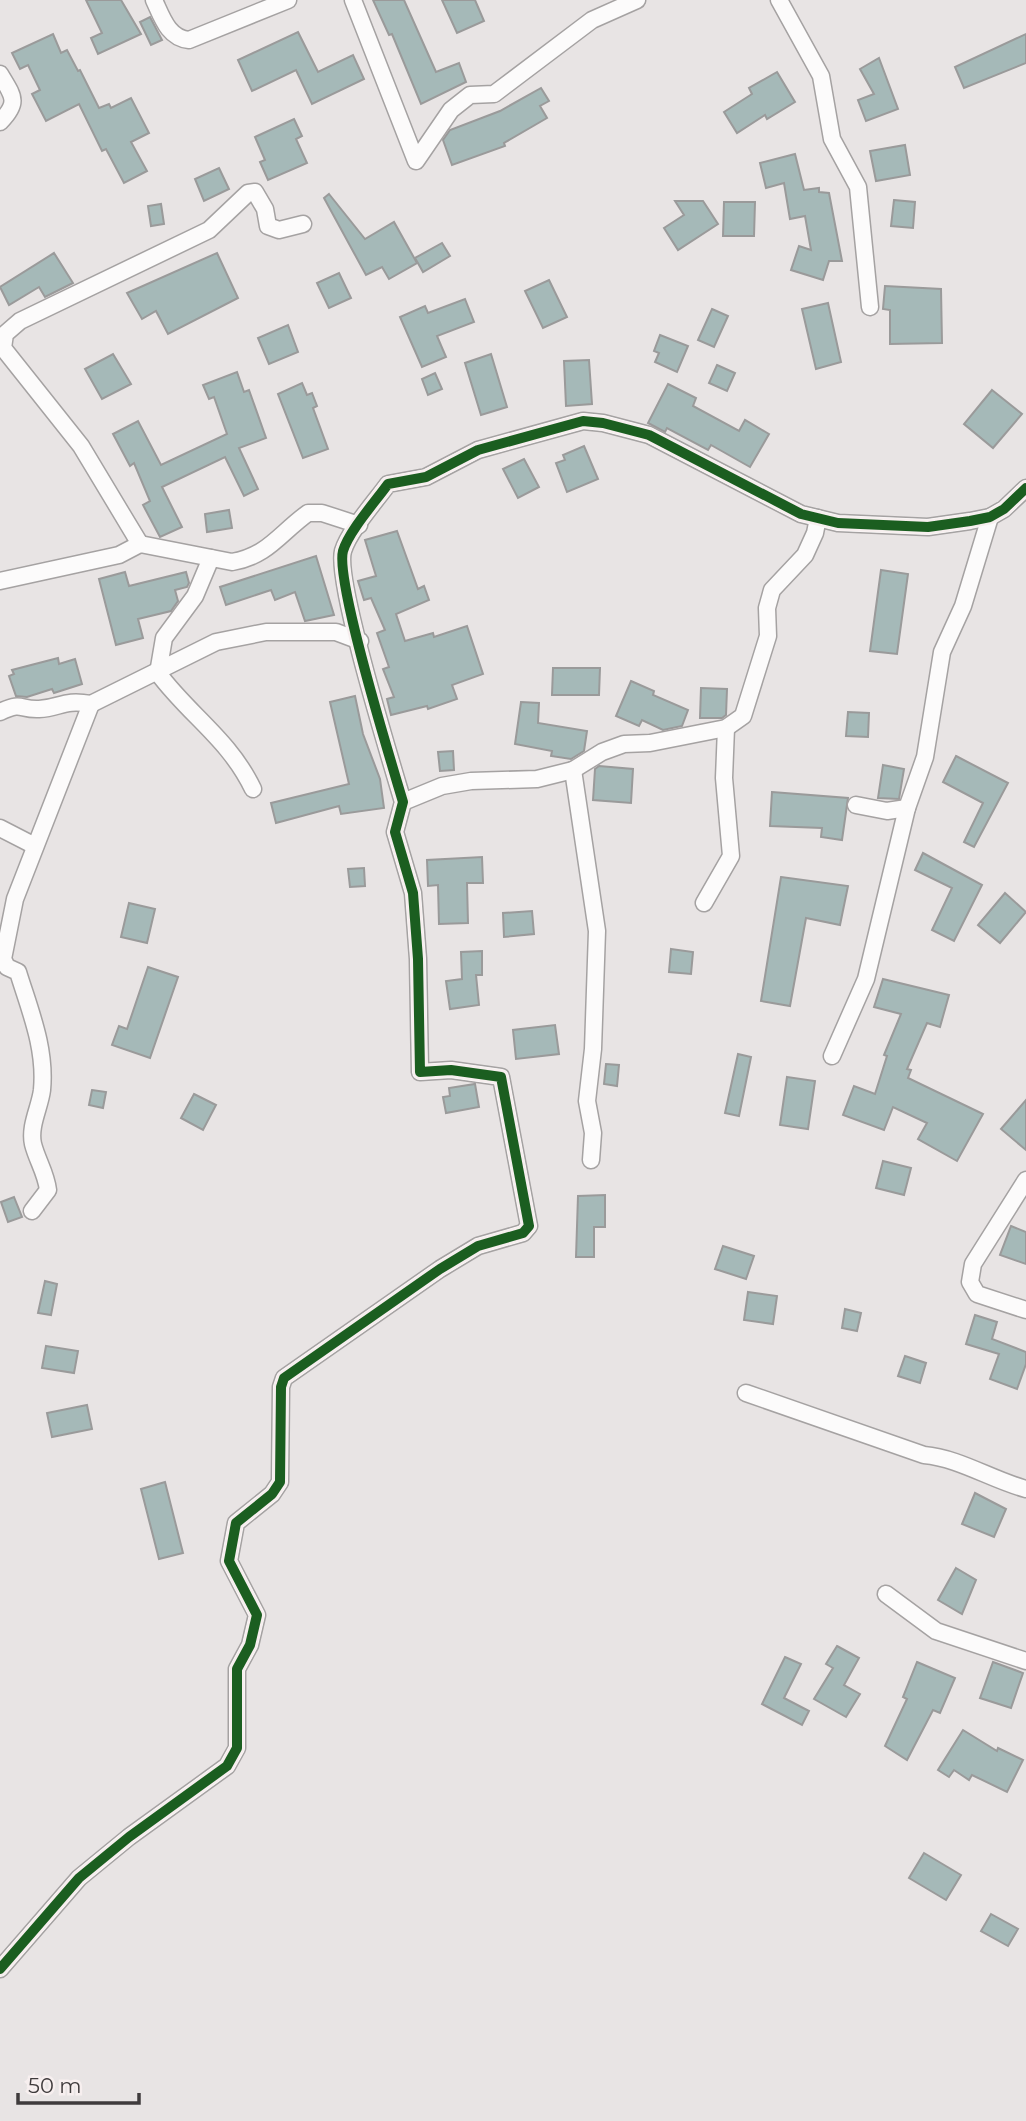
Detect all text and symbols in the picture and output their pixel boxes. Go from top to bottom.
scale bar [18,2062,138,2106]
text: 50 m [28,2073,82,2098]

